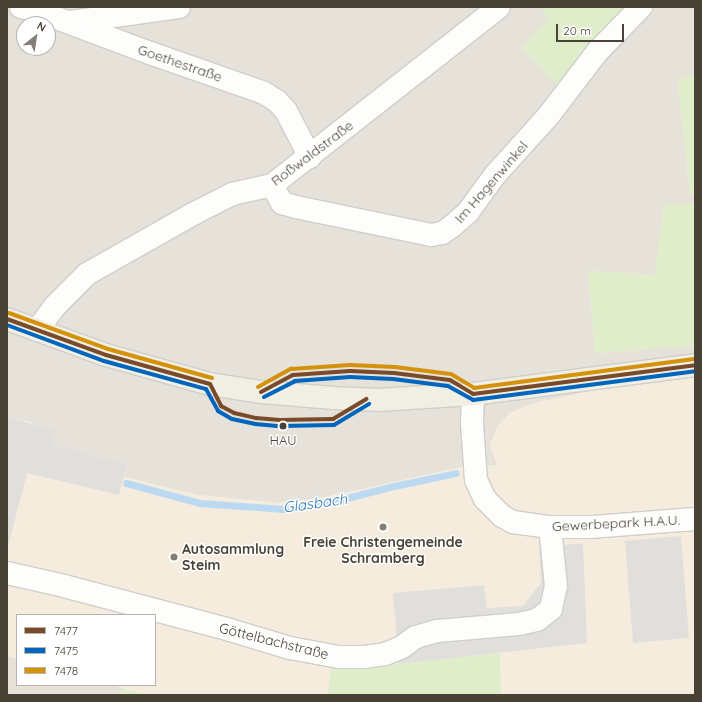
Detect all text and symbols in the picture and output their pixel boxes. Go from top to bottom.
north arrow [16,16,56,56]
scale bar [558,16,626,42]
text: N [34,18,49,35]
text: 20 m [563,23,591,38]
street label: Goethestraße [136,41,224,85]
street label: Roßwaldstraße [268,117,356,189]
street label: Im Hagenwinkel [451,138,531,226]
marker: HAU [278,421,288,431]
place label: HAU [270,432,296,448]
water label: Glasbach [282,490,348,516]
street label: Gewerbepark H.A.U. [552,511,680,535]
marker: Freie Christengemeinde Schramberg [378,522,388,532]
place label: Freie Christengemeinde Schramberg [303,534,463,566]
place label: Autosammlung Steim [182,541,284,574]
marker: Autosammlung Steim [169,552,179,562]
legend [16,614,156,686]
street label: Göttelbachstraße [217,619,331,663]
text: 7477 [54,623,78,638]
text: 7475 [54,643,78,658]
text: 7478 [54,663,78,678]

